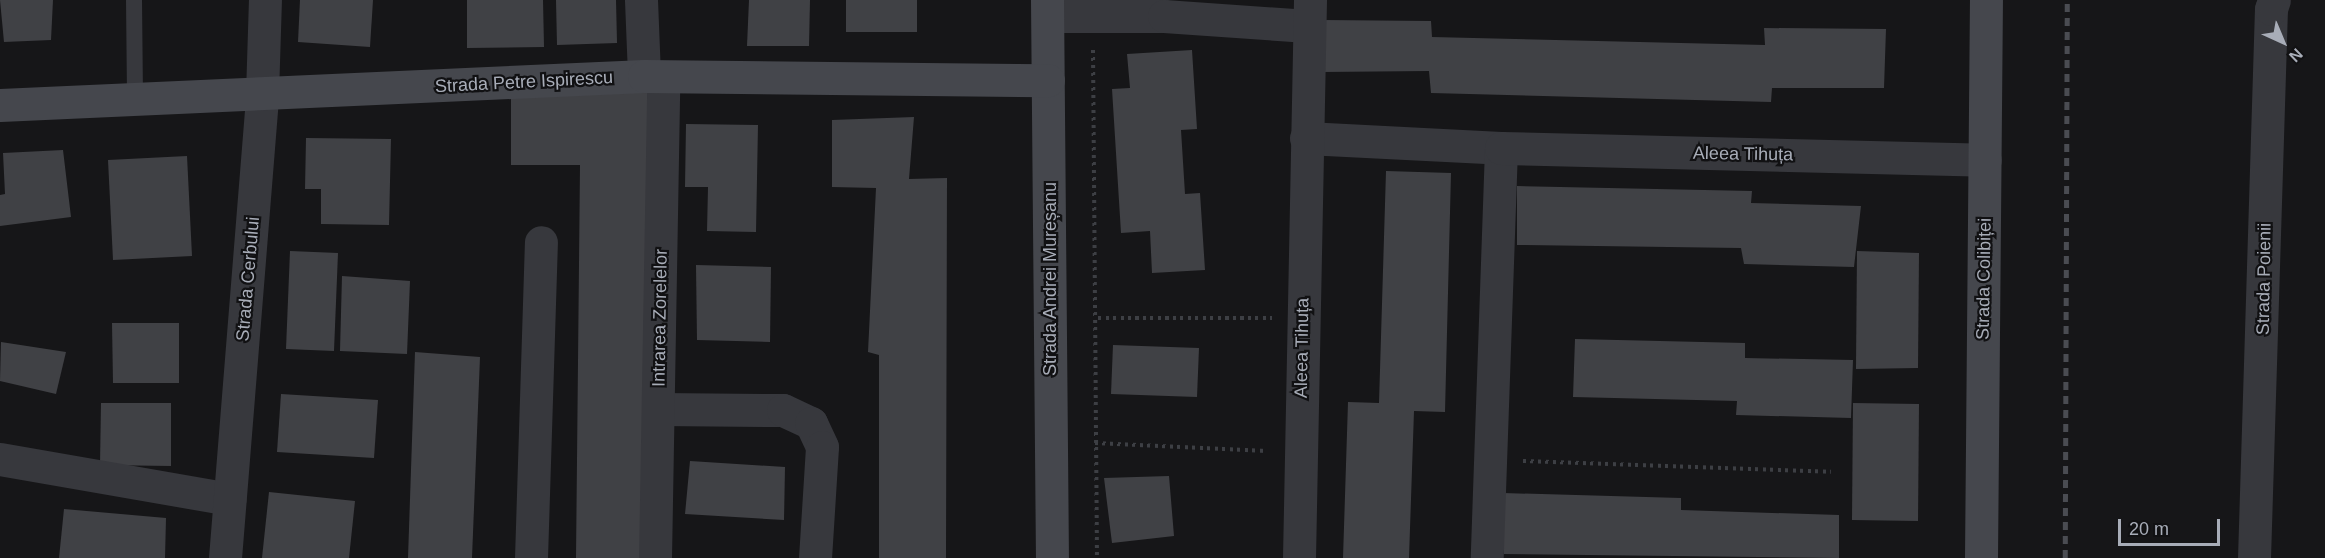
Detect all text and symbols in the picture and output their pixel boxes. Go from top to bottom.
north arrow [2253,12,2313,72]
text: N [2286,45,2306,65]
street label: Strada Petre Ispirescu [435,67,613,97]
street label: Aleea Tihuța [1693,142,1793,166]
street label: Strada Andrei Mureșanu [1039,181,1061,377]
street label: Strada Cerbului [232,216,264,342]
street label: Strada Colibiței [1972,218,1996,340]
street label: Strada Poienii [2252,223,2276,335]
street label: Intrarea Zorelelor [648,249,672,387]
street label: Aleea Tihuța [1290,298,1314,398]
scale bar [2121,507,2223,545]
text: 20 m [2129,519,2169,539]

